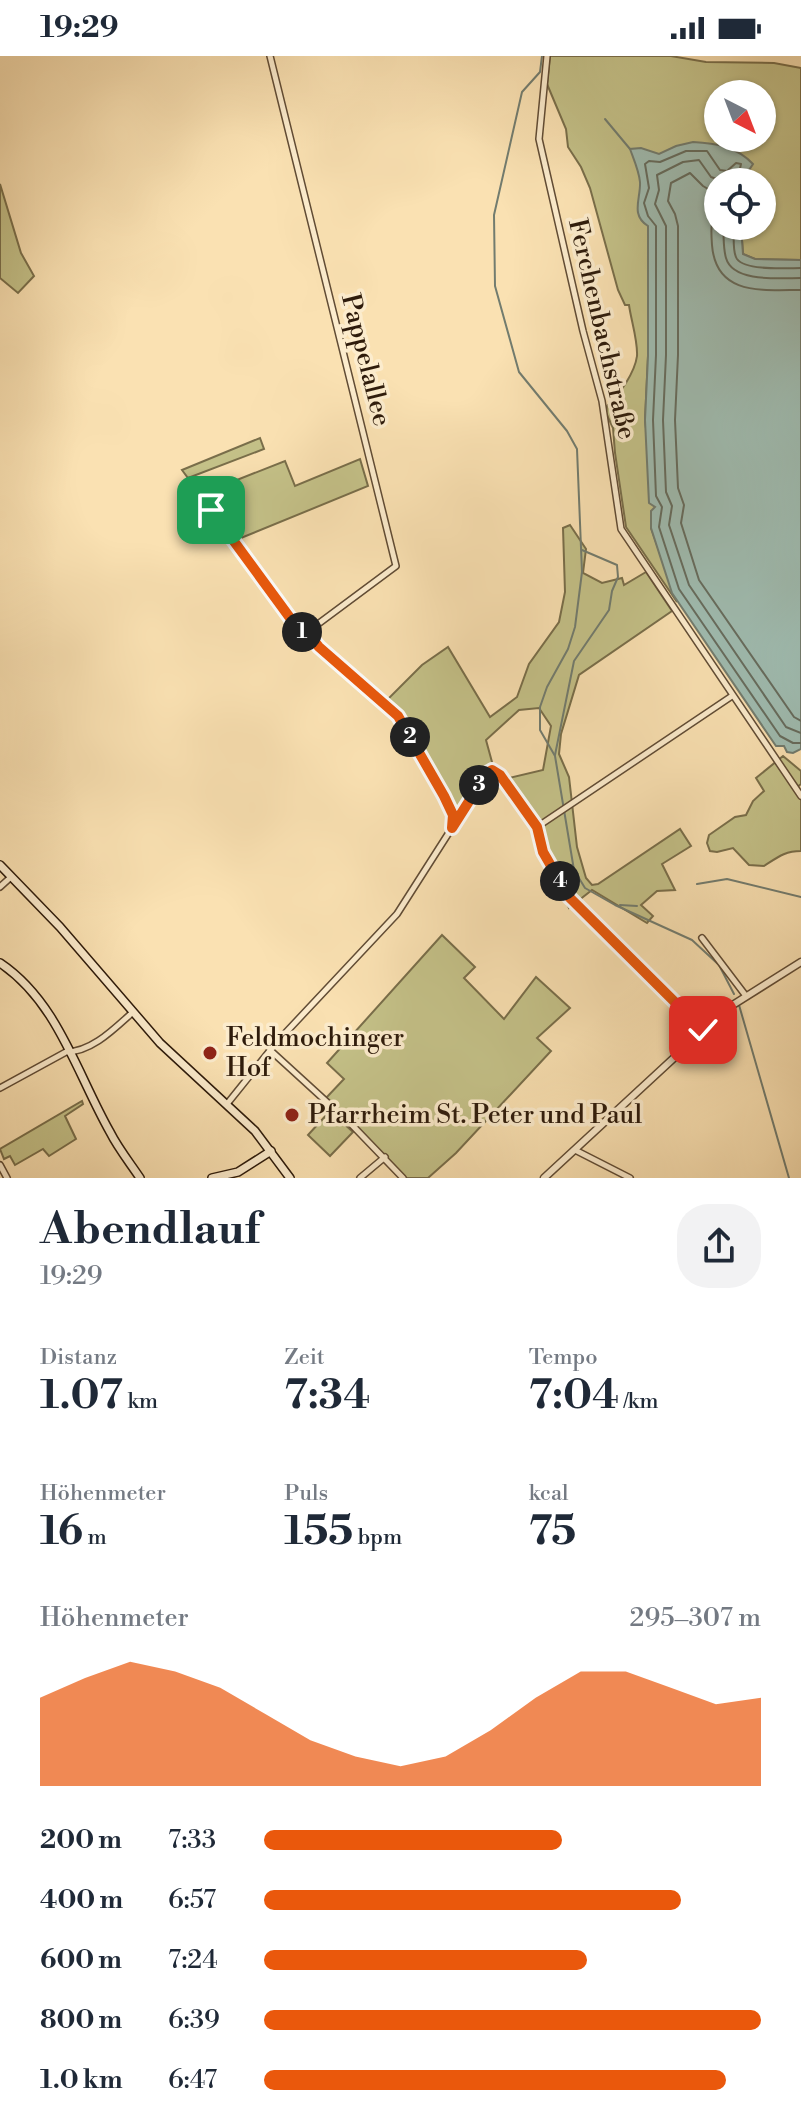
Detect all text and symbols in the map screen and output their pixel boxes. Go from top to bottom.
text: 19:29 [40,9,119,47]
north arrow [704,80,776,152]
map controls [704,80,776,240]
button: locate [704,168,776,240]
street label: Ferchenbachstraße [561,215,643,443]
street label: Pappelallee [334,290,398,430]
pin [177,476,245,544]
icon: arrive [189,488,233,532]
pin: 1 [282,612,322,652]
text: 1 [297,618,307,645]
pin: 2 [390,717,430,757]
text: 2 [403,723,417,750]
pin: 3 [459,765,499,805]
text: 3 [472,771,486,798]
pin: 4 [540,861,580,901]
text: 4 [553,867,567,894]
pin [669,996,737,1064]
icon: check [681,1008,725,1052]
place label: Feldmochinger Hof [226,1022,404,1084]
marker: Feldmochinger Hof [201,1044,219,1062]
place label: Pfarrheim St. Peter und Paul [308,1099,642,1131]
marker: Pfarrheim St. Peter und Paul [283,1106,301,1124]
text: Abendlauf [40,1202,260,1257]
button: share [677,1204,761,1288]
text: 19:29 [40,1260,102,1292]
text: Distanz [40,1344,117,1371]
text: Zeit [284,1344,325,1371]
text: Tempo [529,1344,598,1371]
text: 1.07 [40,1371,123,1421]
text: 7:34 [284,1371,370,1421]
text: 7:04 [529,1371,619,1421]
text: km [123,1388,158,1415]
text: /km [619,1388,658,1415]
text: Höhenmeter [40,1480,166,1507]
text: Puls [284,1480,328,1507]
text: kcal [529,1480,569,1507]
text: 16 [40,1507,83,1557]
text: 155 [284,1507,353,1557]
text: 75 [529,1507,576,1557]
text: m [83,1524,107,1551]
text: bpm [353,1524,402,1551]
text: Höhenmeter [40,1602,189,1634]
text: 295–307 m [630,1602,761,1634]
text: 200 m [40,1824,122,1856]
text: 7:33 [168,1824,216,1856]
text: 400 m [40,1884,123,1916]
text: 6:57 [168,1884,216,1916]
text: 600 m [40,1944,122,1976]
text: 7:24 [168,1944,218,1976]
text: 800 m [40,2004,122,2036]
text: 6:39 [168,2004,220,2036]
text: 1.0 km [40,2064,123,2096]
text: 6:47 [168,2064,217,2096]

